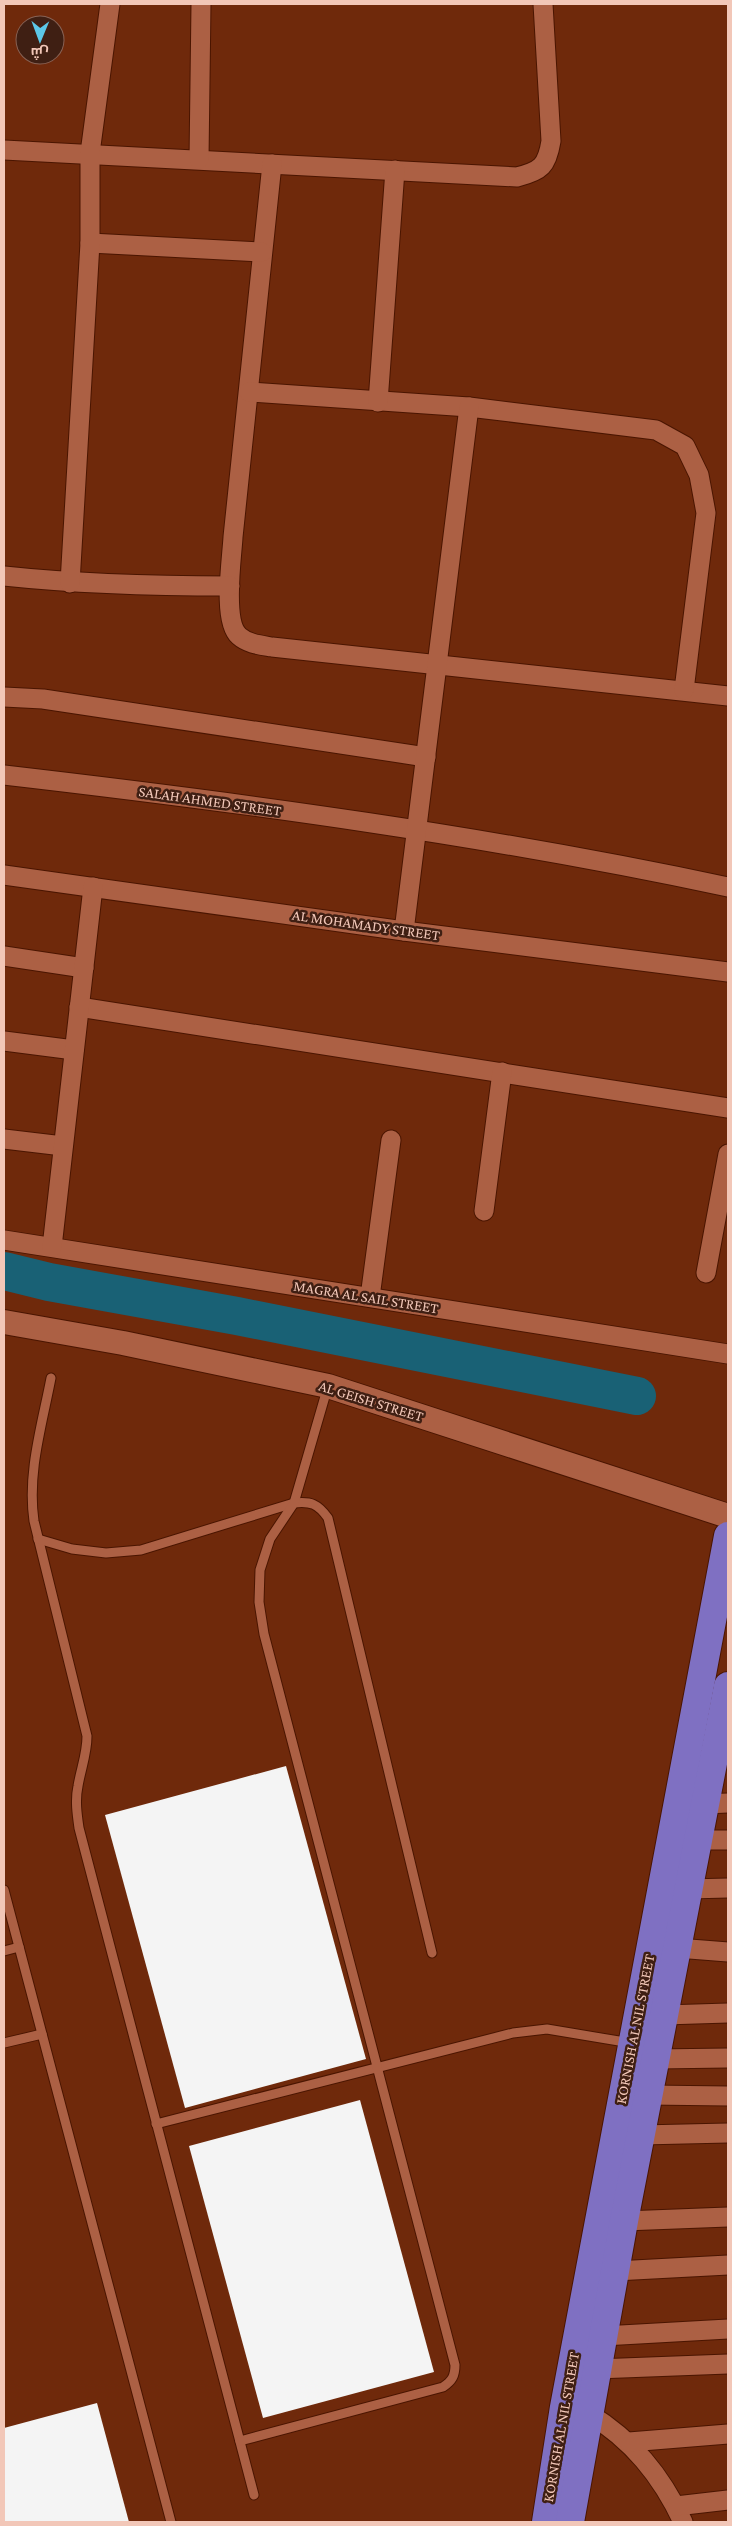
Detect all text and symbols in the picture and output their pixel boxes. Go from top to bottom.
north arrow [15,15,65,65]
text: ش [31,44,49,61]
street label: SALAH AHMED STREET [138,783,282,819]
street label: AL MOHAMADY STREET [291,907,441,943]
street label: MAGRA AL SAIL STREET [292,1278,440,1316]
street label: AL GEISH STREET [317,1377,425,1425]
street label: KORNISH AL NIL STREET [613,1953,657,2105]
street label: KORNISH AL NIL STREET [540,2351,582,2503]

